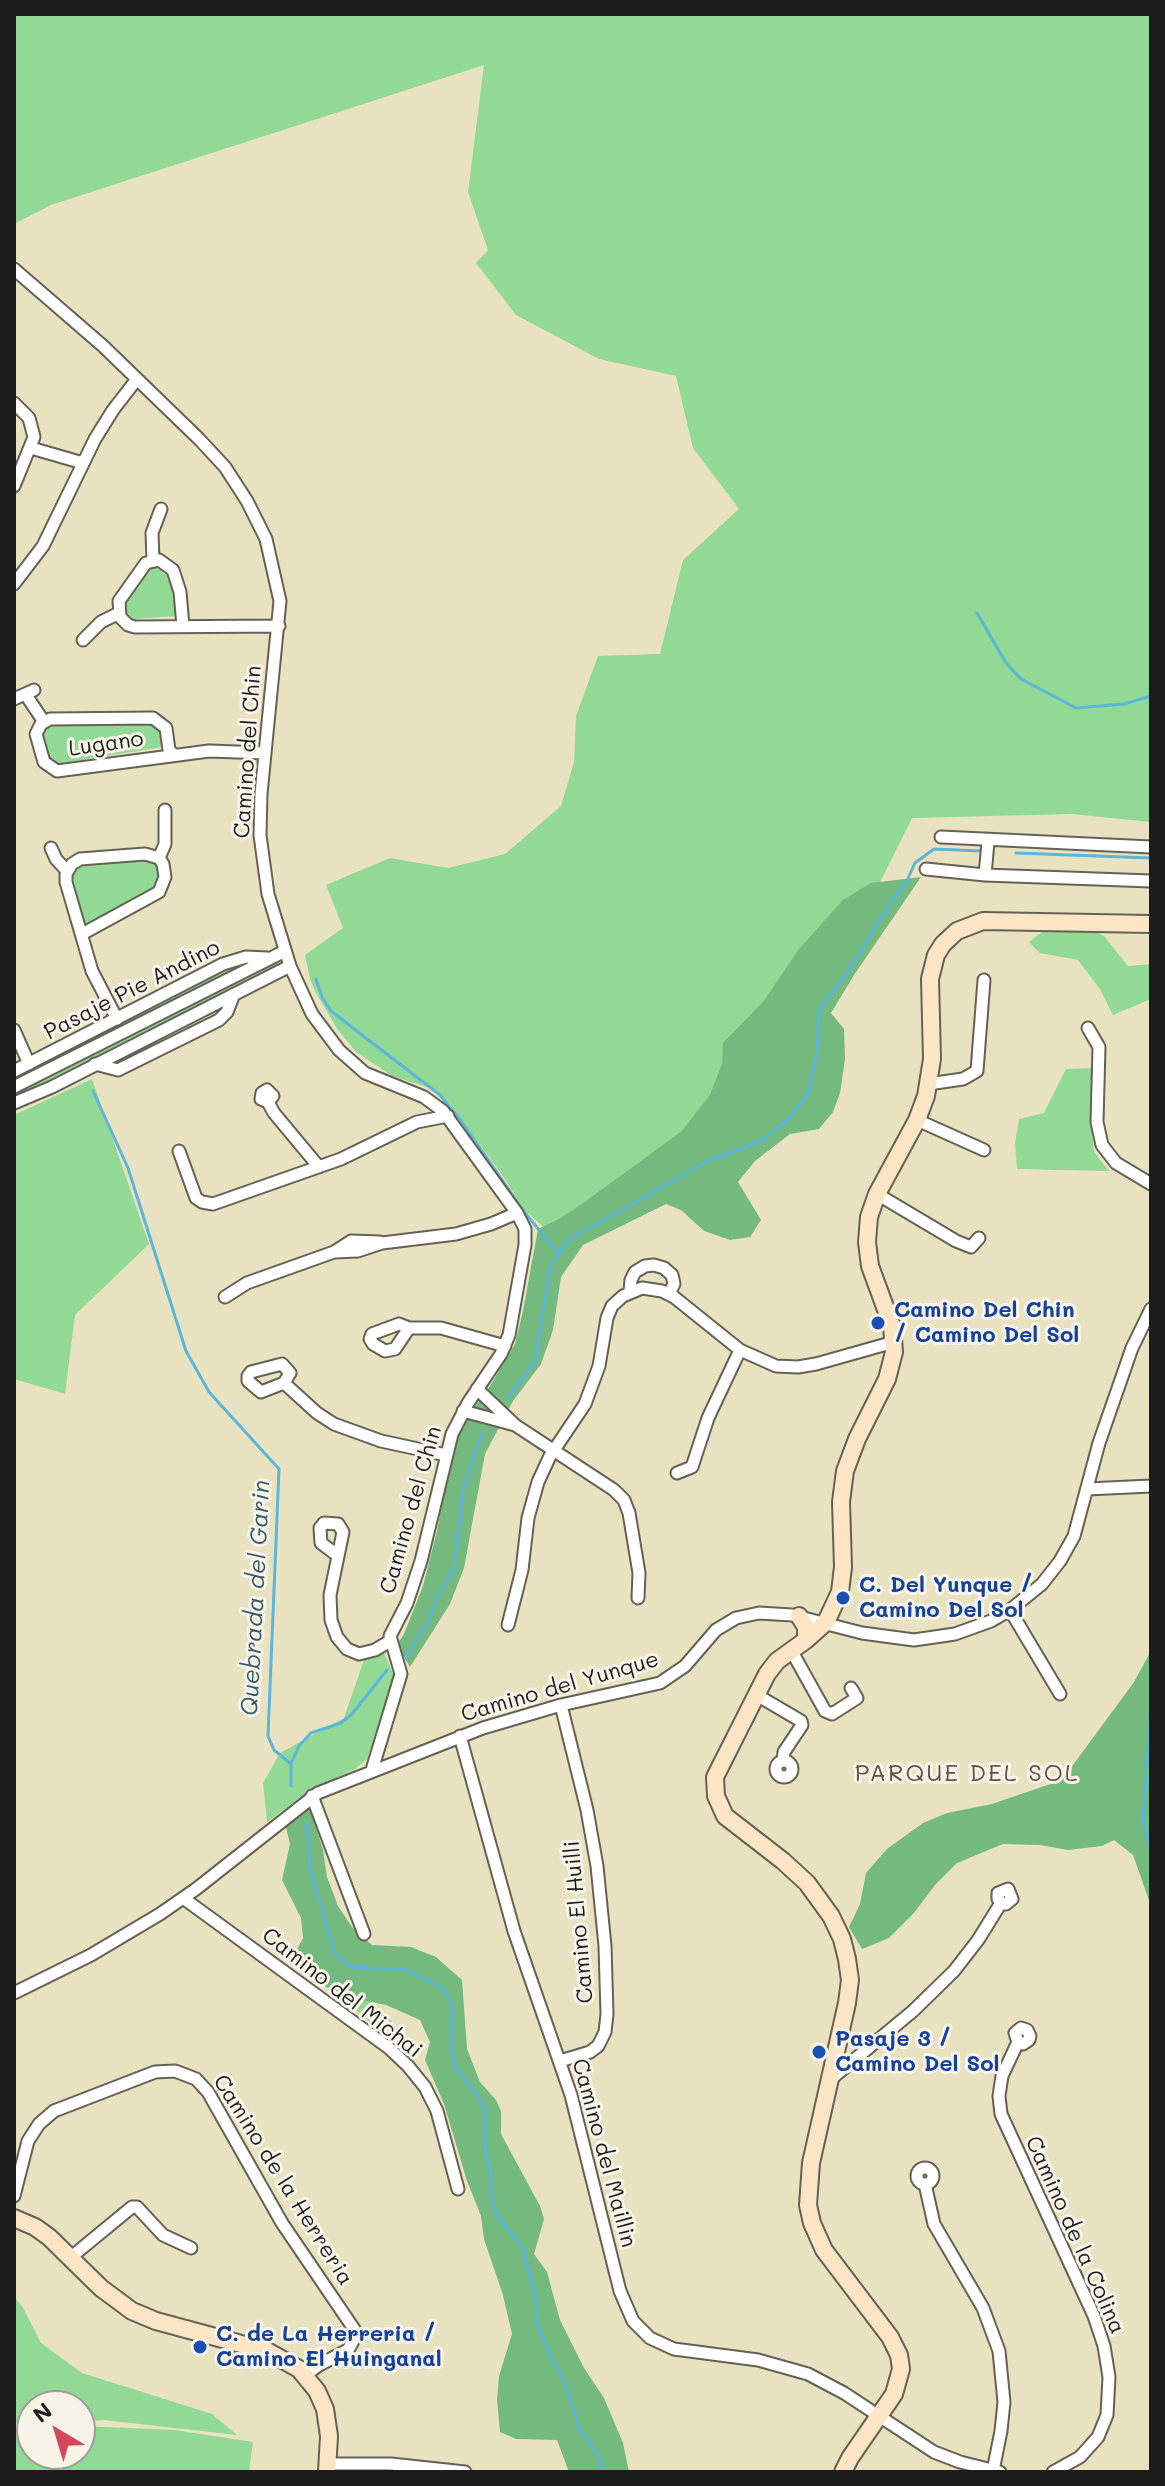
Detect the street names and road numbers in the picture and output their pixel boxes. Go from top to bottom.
street label: Camino del Chin [229,665,267,839]
street label: Lugano [67,726,145,762]
street label: Pasaje Pie Andino [40,934,224,1046]
street label: Camino del Chin [374,1423,448,1597]
street label: Camino del Yunque [458,1646,662,1728]
street label: Camino El Huilli [559,1839,599,2005]
street label: Camino del Michai [257,1922,427,2064]
street label: Camino del Maillin [566,2056,642,2250]
street label: Camino de la Herreria [207,2070,359,2290]
street label: Camino de la Colina [1019,2132,1131,2338]

